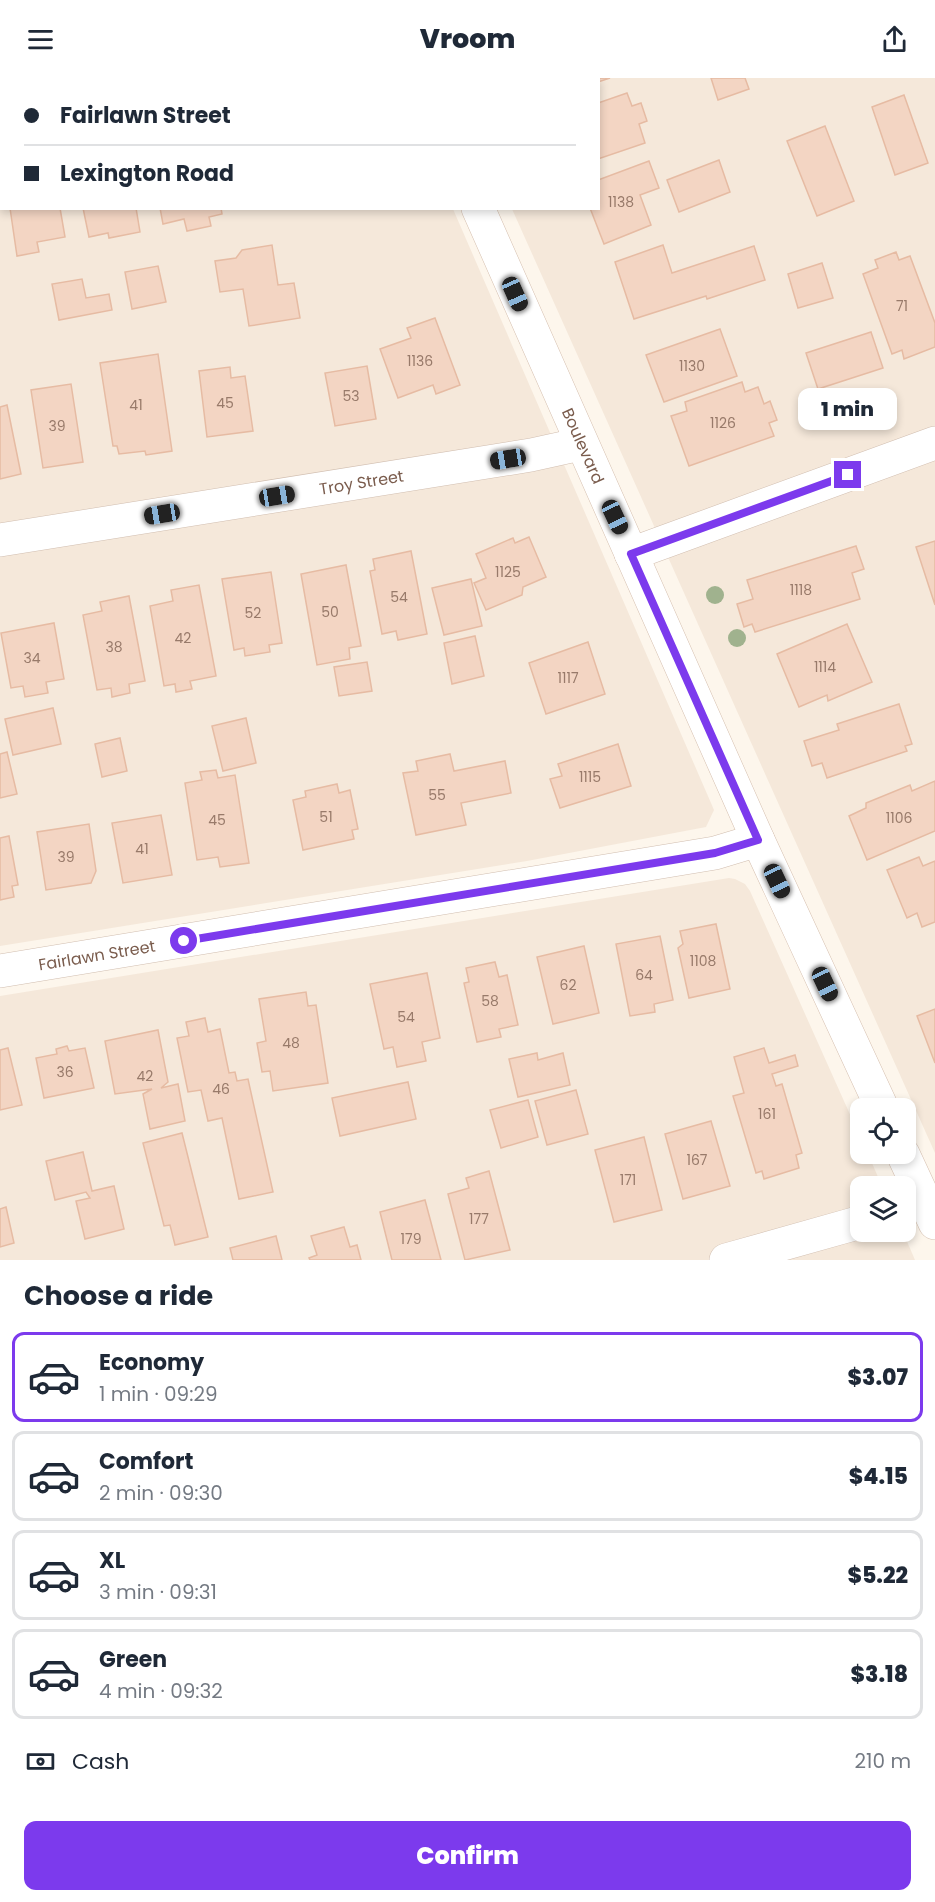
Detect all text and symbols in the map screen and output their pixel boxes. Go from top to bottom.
text: Vroom [420,20,515,57]
icon: menu [24,23,57,56]
icon: share [878,23,911,56]
text: Fairlawn Street [60,100,231,131]
text: Lexington Road [60,158,234,189]
house number: 1138 [608,192,634,212]
car [499,274,531,314]
house number: 71 [896,296,908,316]
house number: 1136 [407,351,433,371]
house number: 1130 [679,356,705,376]
house number: 53 [342,386,360,406]
callout: 1 min [798,388,898,430]
house number: 45 [216,393,234,413]
house number: 41 [129,395,143,415]
text: 1 min [821,395,874,423]
street label: Boulevard [556,404,610,488]
house number: 1126 [710,413,736,433]
house number: 39 [48,416,66,436]
car [489,447,527,471]
route end [834,461,861,488]
street label: Troy Street [318,465,405,501]
car [258,484,296,508]
car [599,497,631,537]
car [143,502,181,526]
house number: 1125 [495,562,521,582]
house number: 1118 [790,580,812,600]
house number: 54 [390,587,408,607]
house number: 50 [321,602,339,622]
house number: 52 [245,603,261,623]
house number: 42 [175,628,191,648]
house number: 38 [105,637,123,657]
house number: 34 [23,648,41,668]
house number: 1114 [814,657,836,677]
house number: 1117 [557,668,579,688]
house number: 1115 [579,767,601,787]
house number: 55 [428,785,446,805]
house number: 51 [319,807,333,827]
house number: 1106 [886,808,912,828]
house number: 45 [208,810,226,830]
house number: 41 [135,839,149,859]
house number: 39 [57,847,75,867]
car [761,861,793,901]
route start [170,927,197,954]
street label: Fairlawn Street [37,935,157,976]
house number: 1108 [690,951,716,971]
car [809,964,841,1004]
house number: 64 [635,965,653,985]
house number: 62 [560,975,576,995]
house number: 58 [481,991,499,1011]
house number: 54 [397,1007,415,1027]
house number: 48 [282,1033,300,1053]
house number: 36 [56,1062,74,1082]
house number: 42 [137,1066,153,1086]
house number: 46 [212,1079,230,1099]
map controls [850,1098,916,1242]
button: locate [850,1098,916,1164]
house number: 161 [758,1104,776,1124]
house number: 167 [686,1150,708,1170]
house number: 171 [620,1170,636,1190]
button: layers [850,1176,916,1242]
house number: 177 [469,1209,489,1229]
house number: 179 [401,1229,421,1249]
text: Choose a ride [24,1277,213,1314]
text: Economy [99,1347,204,1378]
icon: car [27,1350,81,1404]
text: $3.07 [847,1362,908,1393]
text: 1 min · 09:29 [99,1380,218,1408]
text: Comfort [99,1446,193,1477]
icon: car [27,1449,81,1503]
text: $4.15 [849,1461,908,1492]
text: 2 min · 09:30 [99,1479,223,1507]
text: XL [99,1545,125,1576]
icon: car [27,1548,81,1602]
text: $5.22 [847,1560,908,1591]
text: 3 min · 09:31 [99,1578,217,1606]
text: Green [99,1644,167,1675]
icon: car [27,1647,81,1701]
text: $3.18 [851,1659,908,1690]
text: 4 min · 09:32 [99,1677,223,1705]
icon: cash [24,1745,57,1778]
text: Cash [72,1746,129,1777]
text: 210 m [855,1747,911,1775]
button: Confirm [24,1821,911,1890]

